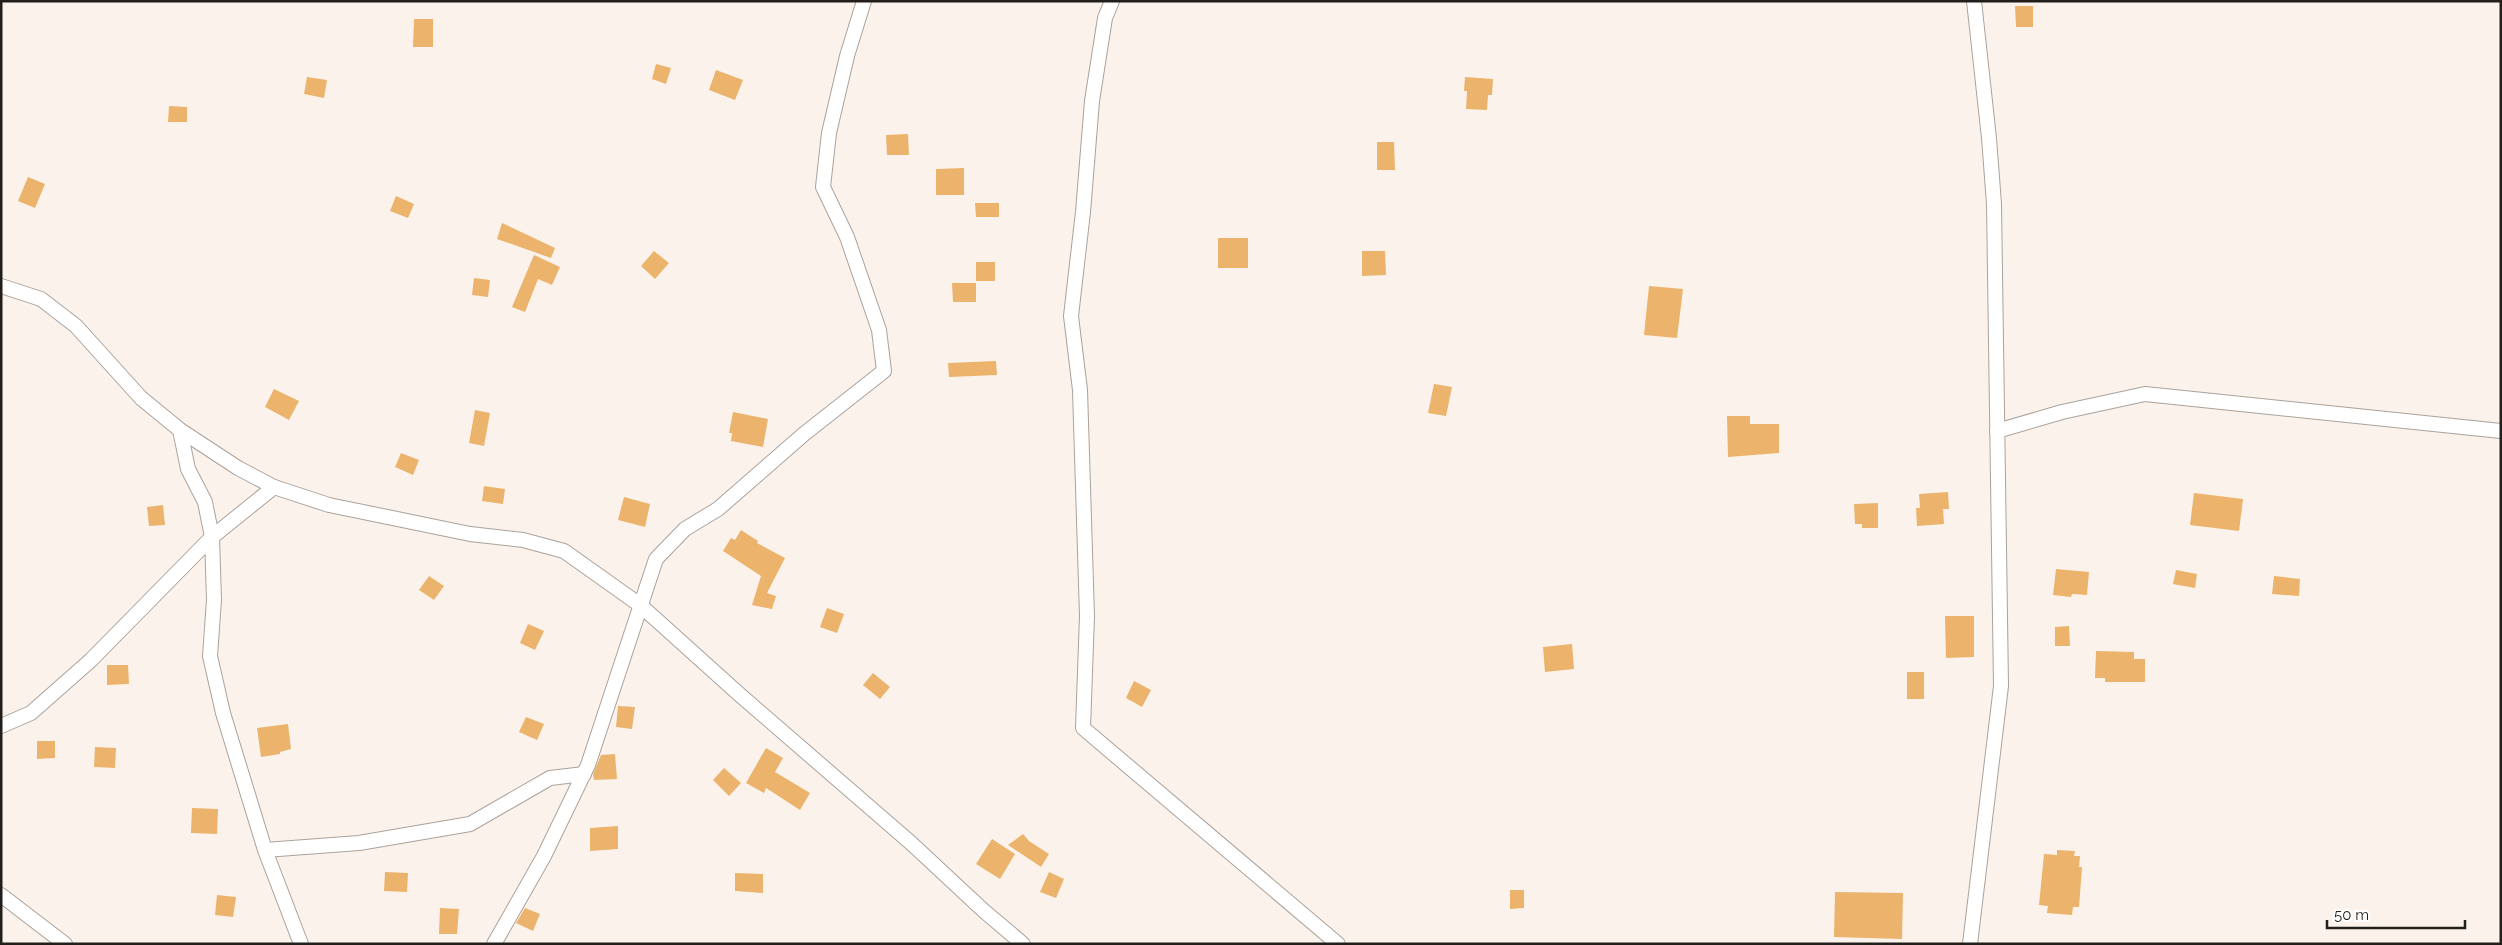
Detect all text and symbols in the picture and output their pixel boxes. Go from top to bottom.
scale bar [2327,898,2464,930]
text: 50 m [2334,906,2369,924]

